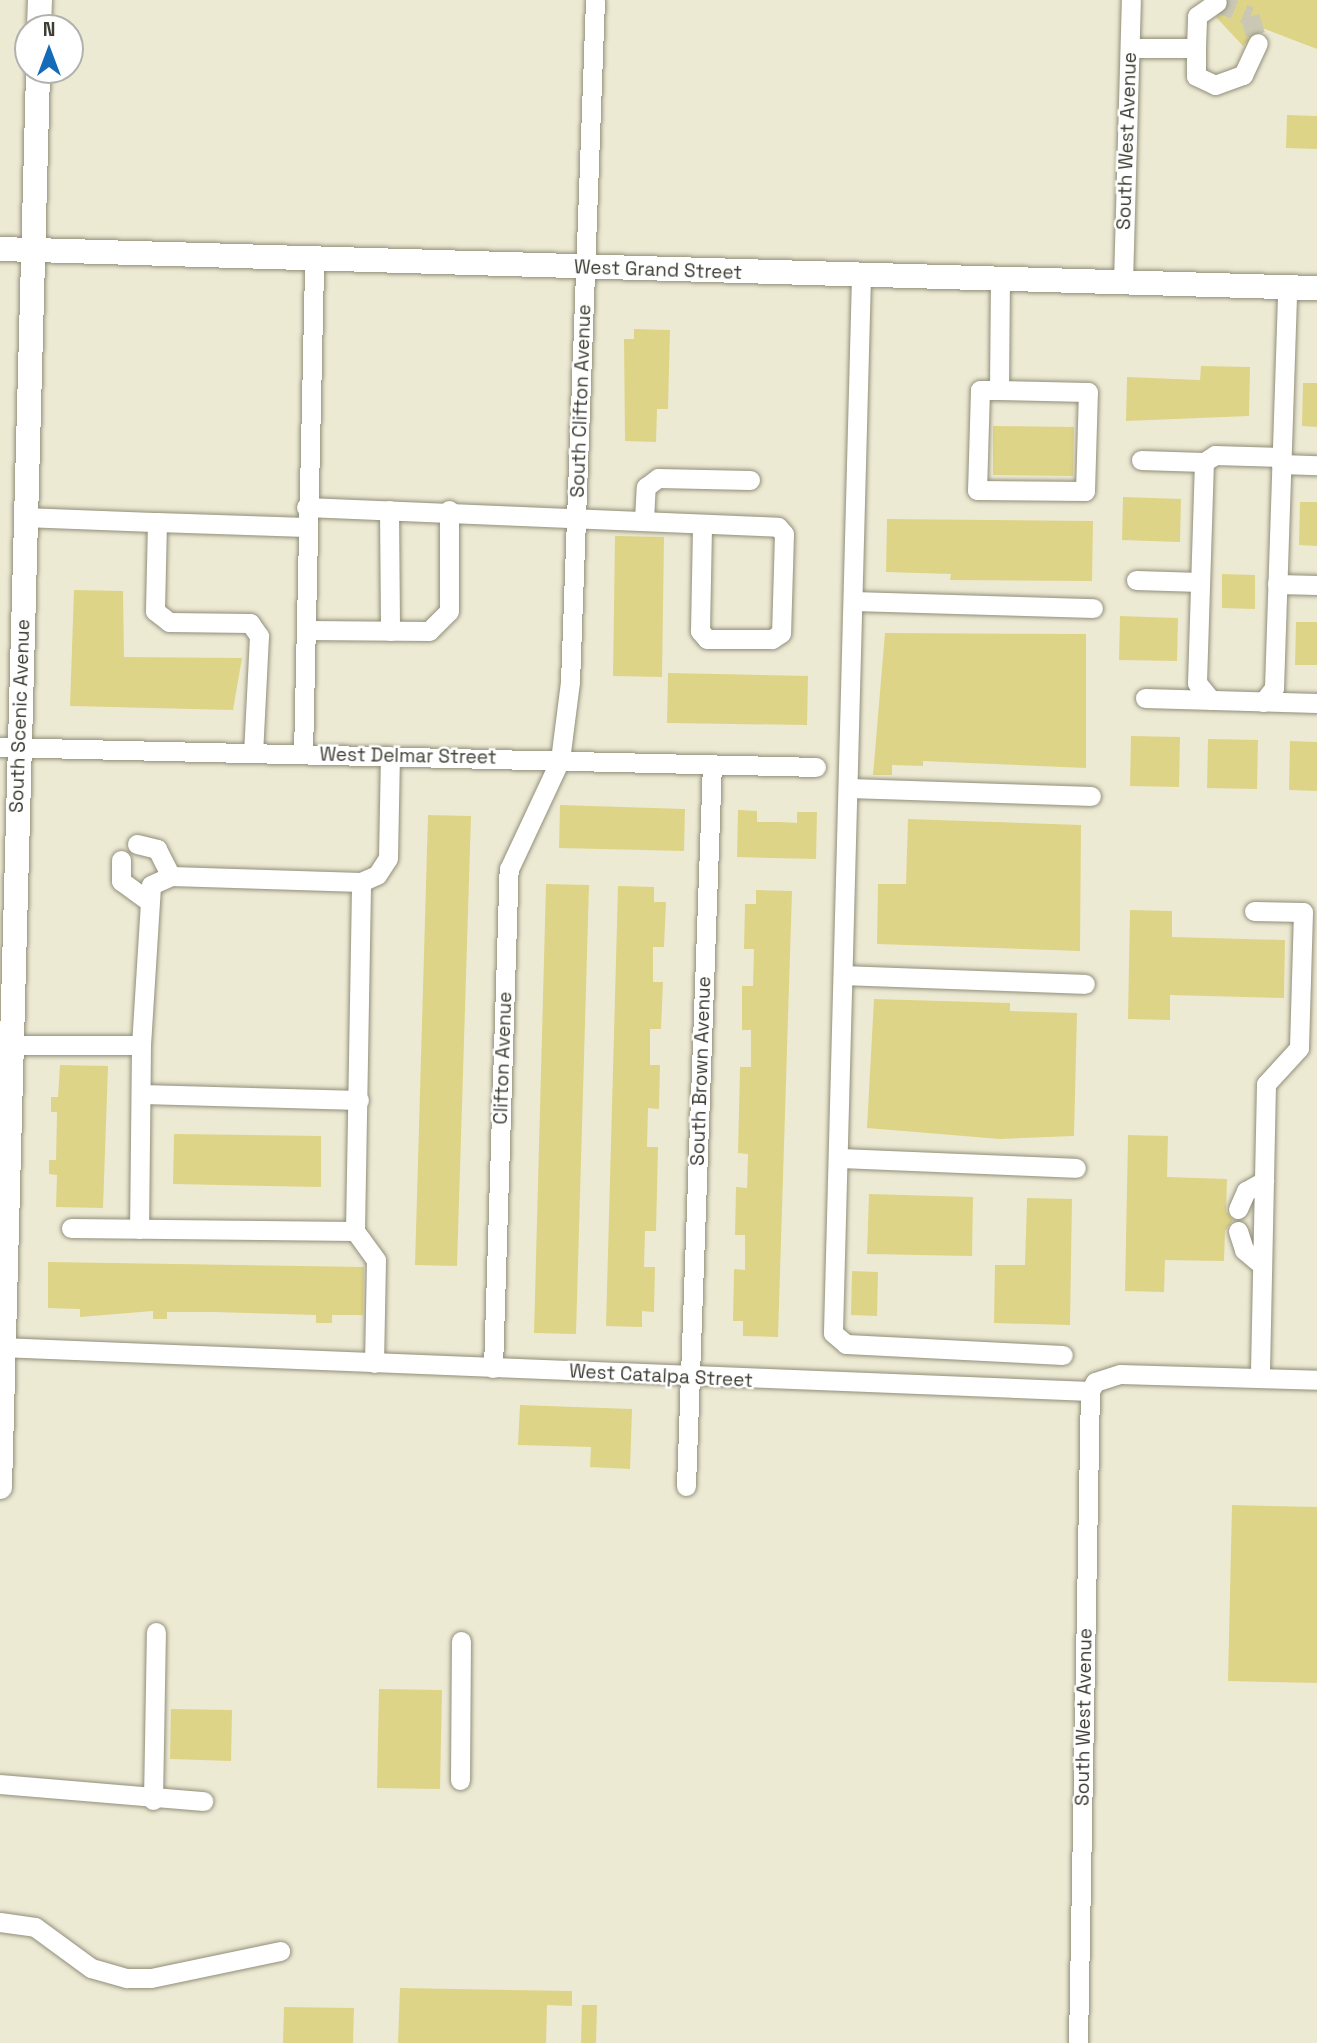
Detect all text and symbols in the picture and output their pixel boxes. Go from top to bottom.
north arrow [14,14,84,84]
text: N [43,17,55,42]
street label: South West Avenue [1112,51,1142,231]
street label: West Grand Street [574,256,742,284]
street label: South Clifton Avenue [566,304,596,498]
street label: South Scenic Avenue [5,619,35,813]
street label: West Delmar Street [319,743,497,769]
street label: South Brown Avenue [686,976,716,1166]
street label: Clifton Avenue [489,991,517,1125]
street label: West Catalpa Street [569,1360,753,1392]
street label: South West Avenue [1071,1628,1097,1806]

